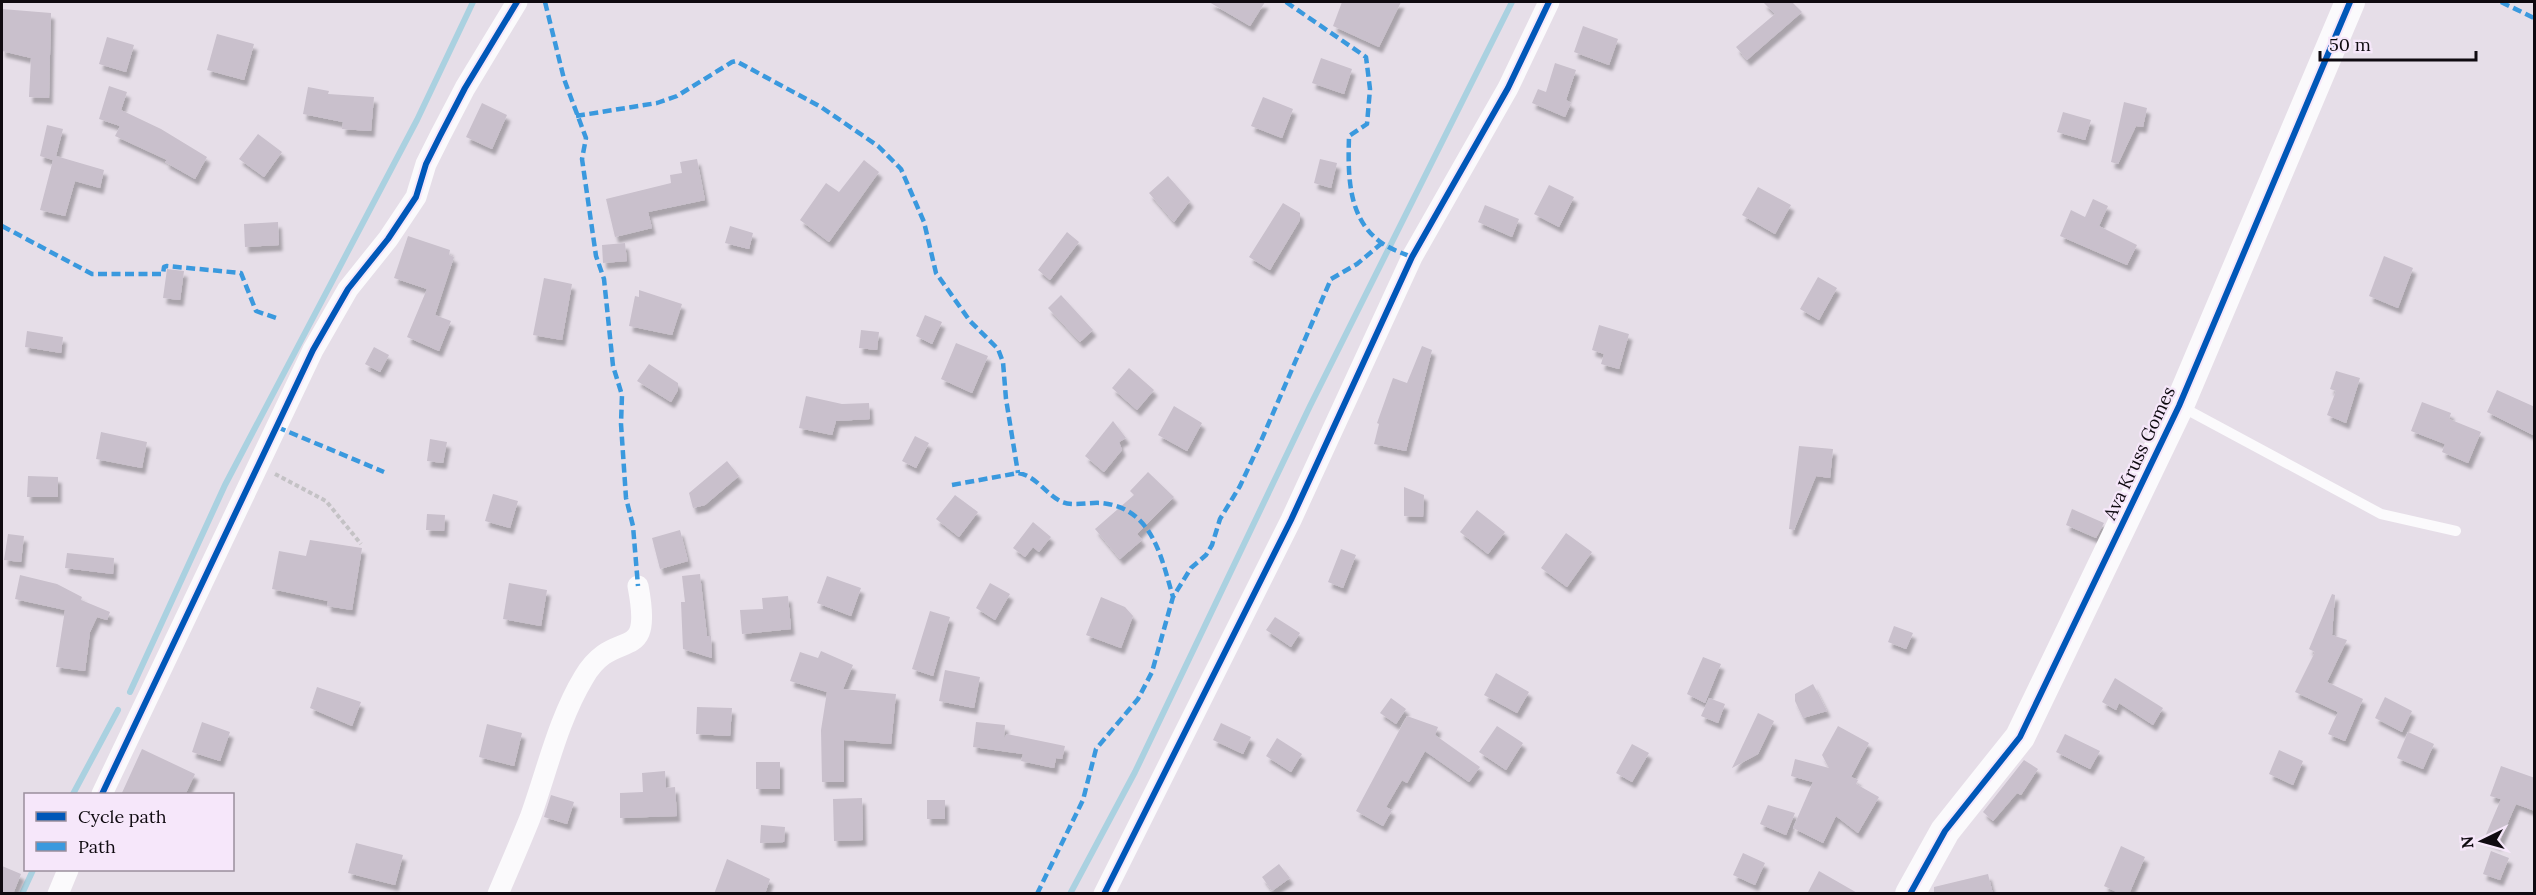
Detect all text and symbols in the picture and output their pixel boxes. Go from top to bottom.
scale bar [2320,24,2476,62]
text: 50 m [2329,33,2371,56]
street label: Ava Kruss Gomes [2098,383,2180,524]
legend [24,793,234,871]
text: Cycle path [78,805,167,828]
north arrow [2452,811,2512,871]
text: Path [78,835,116,858]
text: N [2457,835,2478,849]

